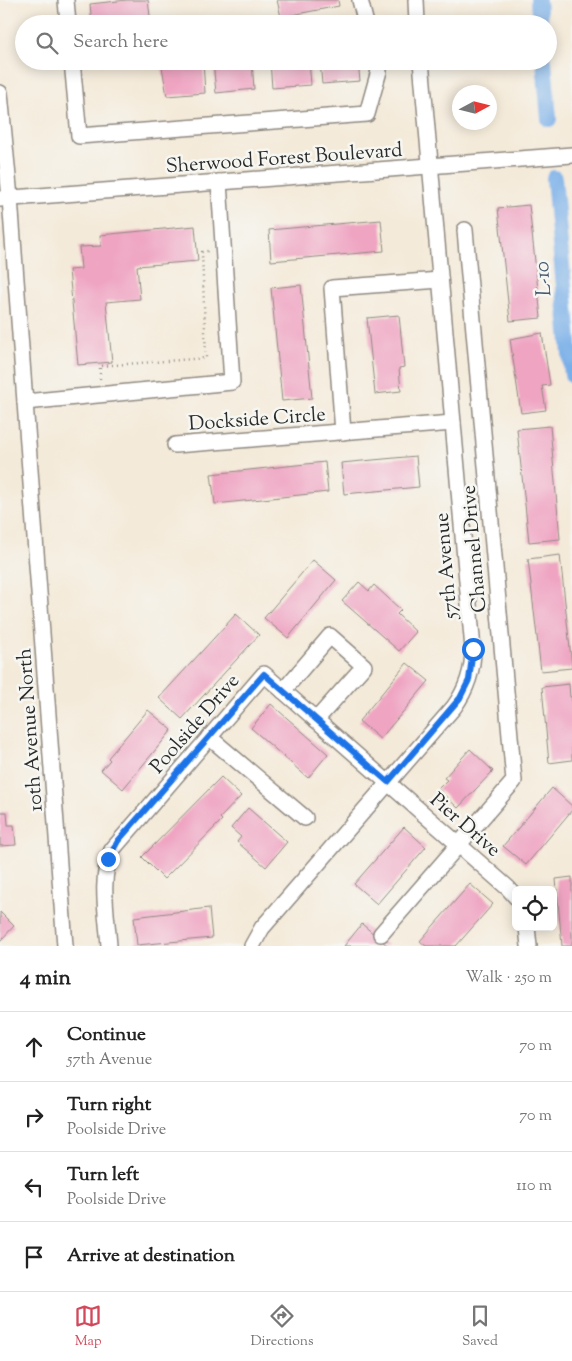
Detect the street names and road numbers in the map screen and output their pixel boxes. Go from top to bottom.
street label: Sherwood Forest Boulevard [165,137,404,182]
street label: Dockside Circle [188,401,327,440]
street label: Channel Drive [455,484,496,614]
street label: 57th Avenue [428,511,467,621]
street label: 10th Avenue North [11,647,52,812]
street label: Poolside Drive [144,668,248,781]
street label: Pier Drive [422,787,506,865]

